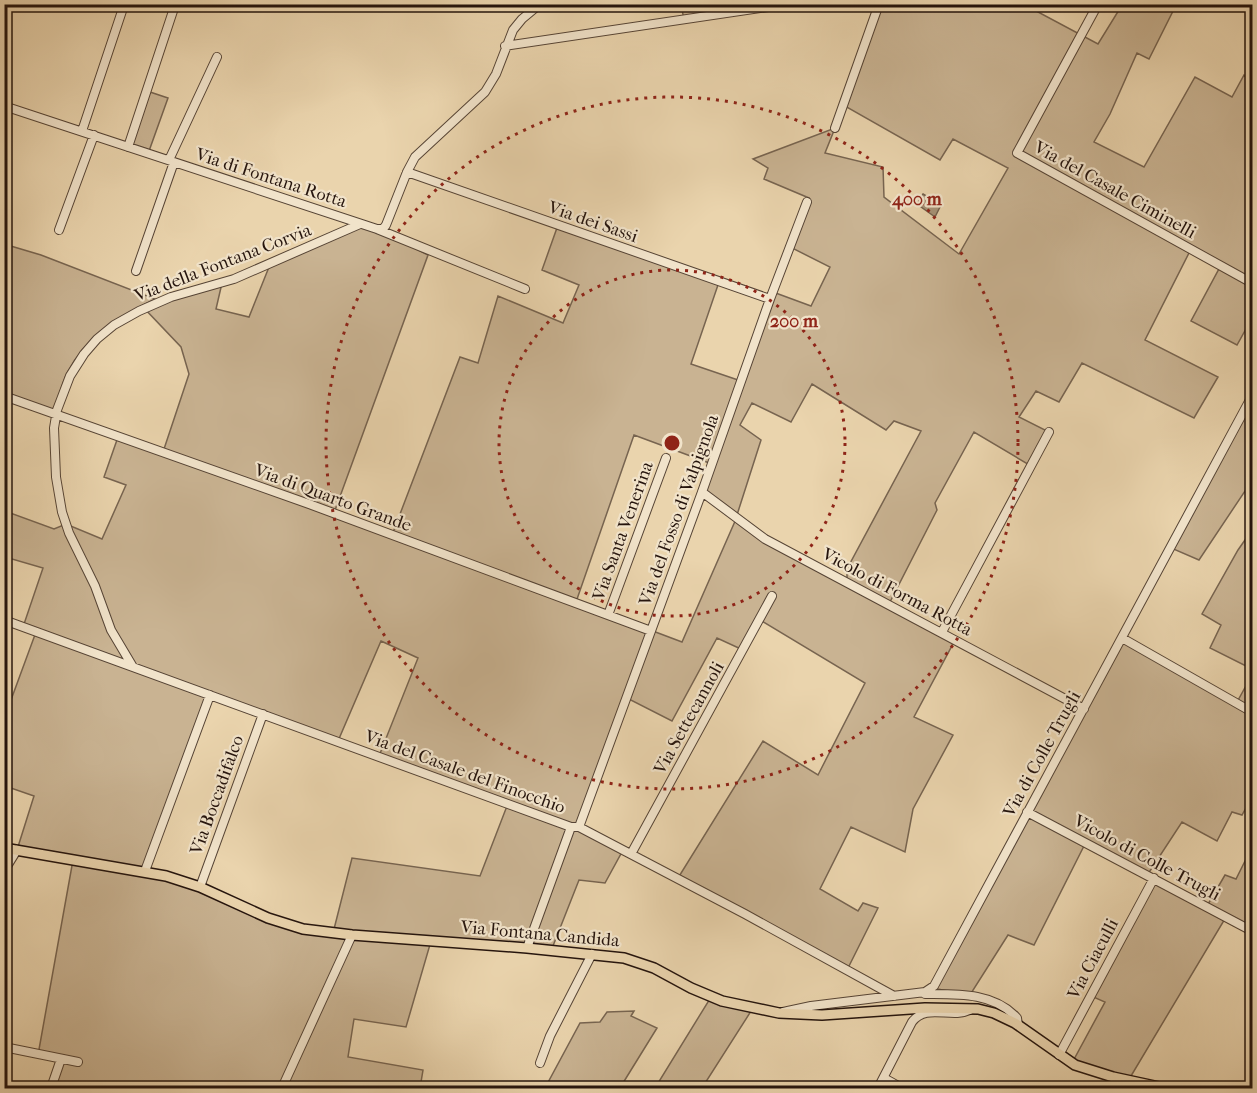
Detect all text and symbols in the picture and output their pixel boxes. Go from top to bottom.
street label: Via del Casale Ciminelli [1030,136,1200,244]
street label: Via di Fontana Rotta [192,143,350,213]
text: 400 m [891,189,943,210]
street label: Via dei Sassi [545,197,641,247]
street label: Via della Fontana Corvia [131,219,315,307]
text: 200 m [770,311,819,332]
street label: Via del Fosso di Valpignola [634,411,724,609]
centre of rings [662,433,682,453]
street label: Via Santa Venerina [588,458,658,604]
street label: Via di Quarto Grande [251,459,414,536]
street label: Vicolo di Forma Rotta [817,543,976,641]
street label: Via Settecannoli [649,657,729,779]
street label: Via di Colle Trugli [998,687,1086,821]
street label: Via del Casale del Finocchio [361,726,568,818]
street label: Via Boccadifalco [185,732,248,859]
street label: Vicolo di Colle Trugli [1069,810,1224,906]
street label: Via Ciaculli [1063,915,1123,1004]
street label: Via Fontana Candida [459,917,621,951]

